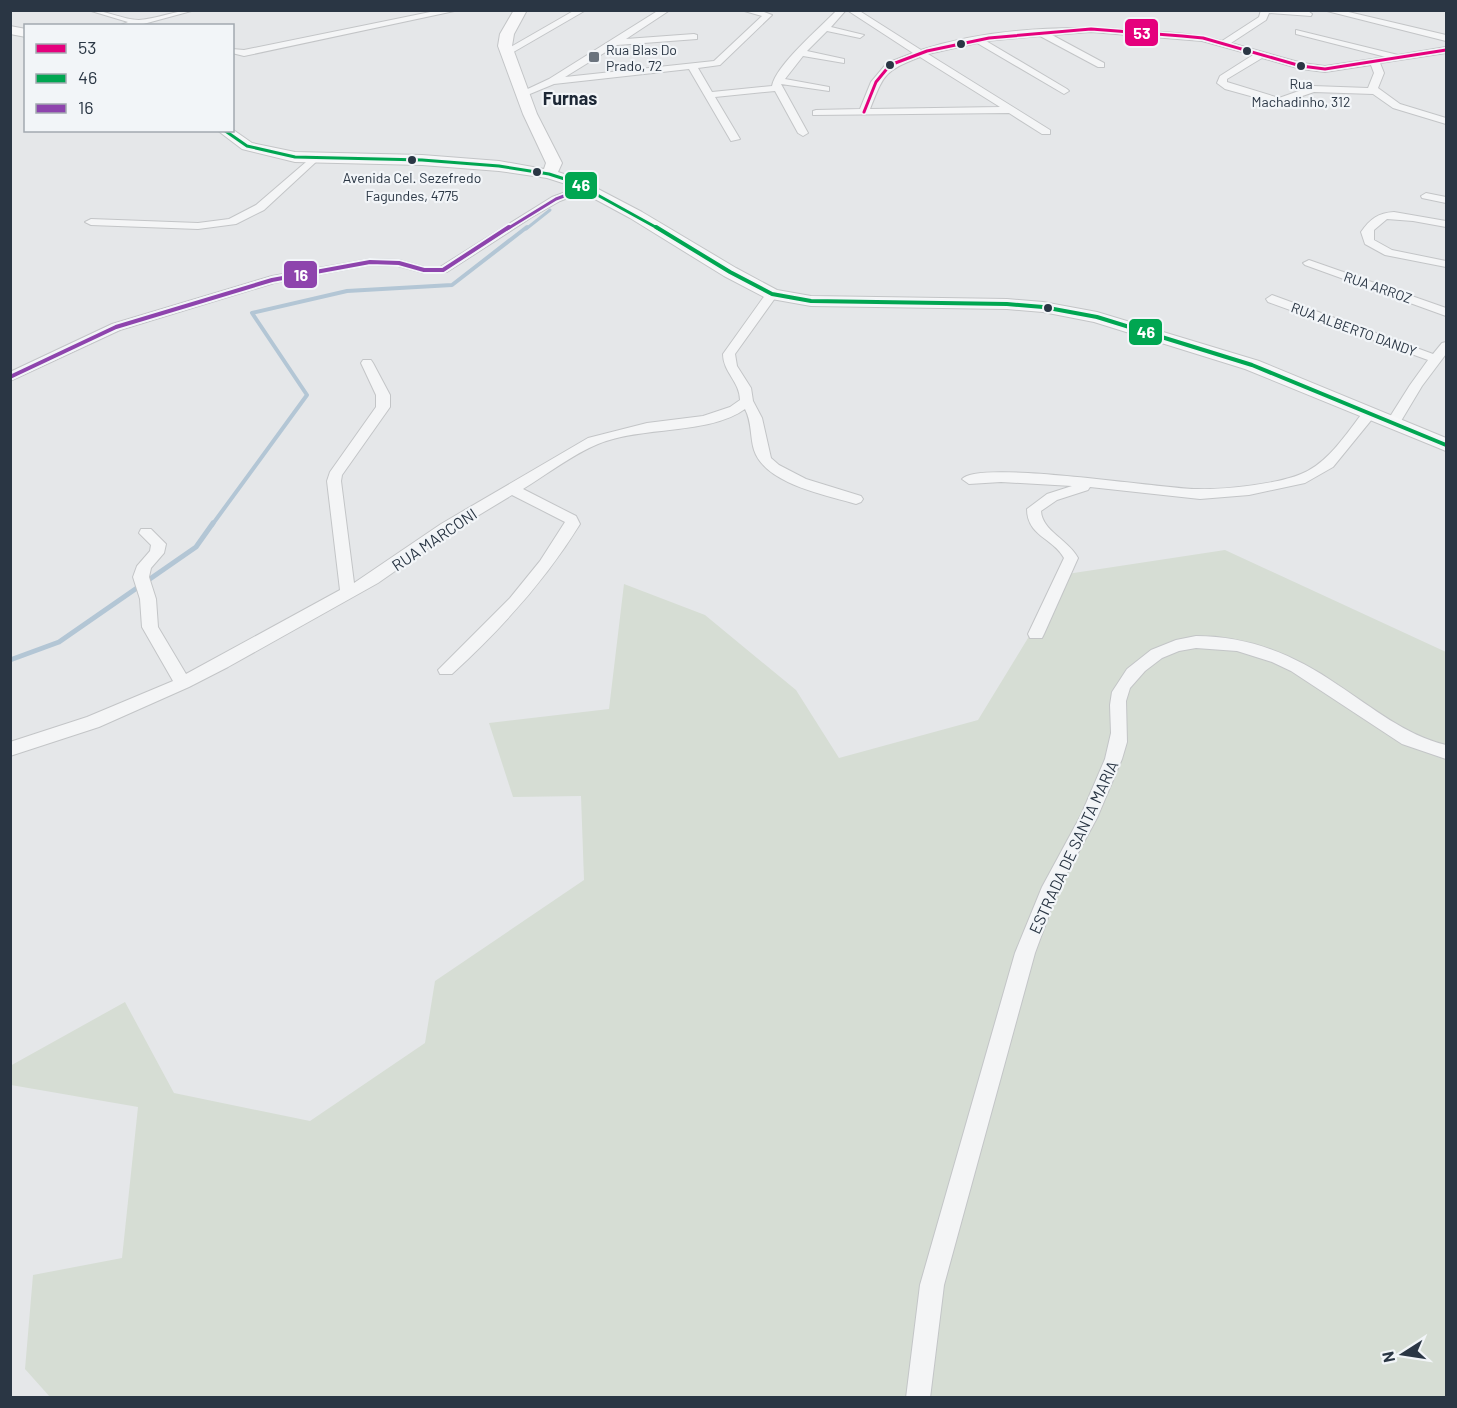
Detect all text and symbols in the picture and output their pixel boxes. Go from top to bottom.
line badge: 53 [1124,18,1159,47]
text: 53 [1133,23,1151,42]
legend [24,24,234,132]
text: 53 [78,36,97,58]
unlabelled marker [955,38,967,50]
place label: Rua Blas Do Prado, 72 [606,41,677,74]
unlabelled marker [1241,45,1253,57]
marker: Rua Blas Do Prado, 72 [587,50,601,64]
unlabelled marker [884,59,896,71]
marker: Rua Machadinho, 312 [1295,60,1307,72]
text: 46 [78,66,97,88]
place label: Rua Machadinho, 312 [1252,75,1350,110]
district label: Furnas [543,87,597,109]
text: 16 [78,96,94,118]
marker: Avenida Cel. Sezefredo Fagundes, 4775 [406,154,418,166]
unlabelled marker [531,166,543,178]
place label: Avenida Cel. Sezefredo Fagundes, 4775 [343,169,481,204]
line badge: 46 [564,171,598,200]
text: 46 [572,175,591,194]
line badge: 16 [283,260,318,289]
text: 16 [294,265,309,284]
street label: RUA ARROZ [1342,267,1414,307]
street label: RUA ALBERTO DANDY [1289,298,1419,360]
unlabelled marker [1042,302,1054,314]
line badge: 46 [1128,318,1163,346]
text: 46 [1137,322,1156,341]
street label: RUA MARCONI [388,504,480,574]
street label: ESTRADA DE SANTA MARIA [1024,757,1122,937]
north arrow [1373,1324,1433,1384]
text: N [1377,1350,1398,1364]

